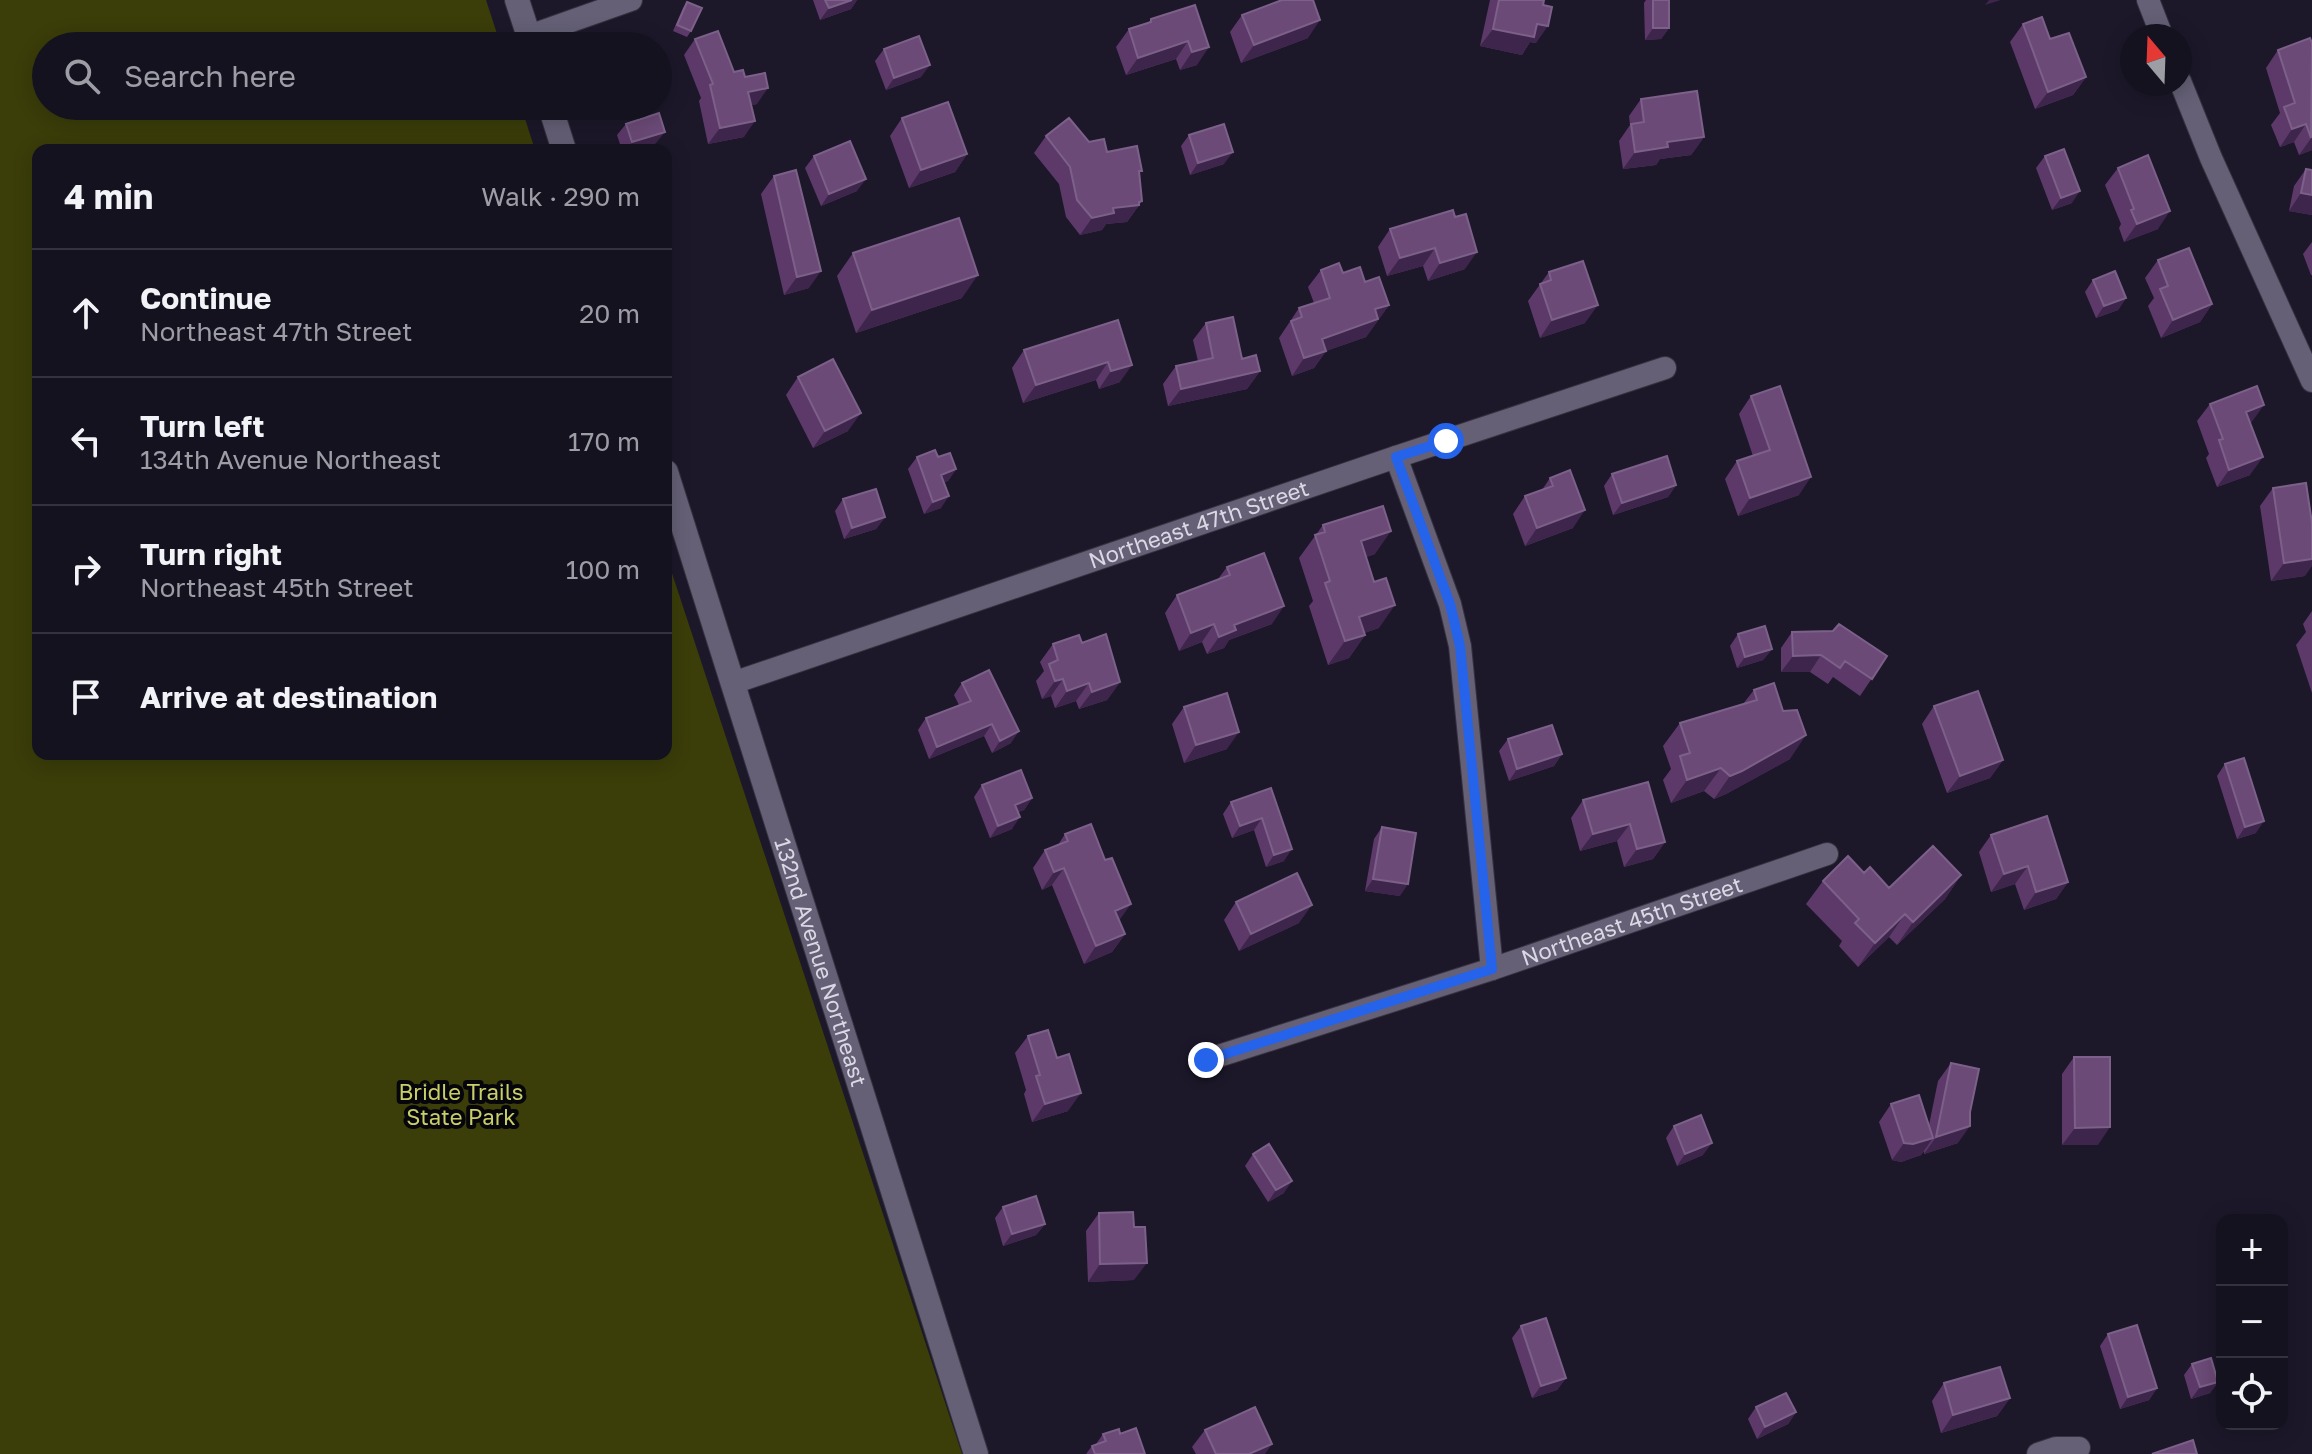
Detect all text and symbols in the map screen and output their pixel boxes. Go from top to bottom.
north arrow [2120,24,2192,96]
search box [32,32,672,120]
icon: search [60,54,104,98]
text: Search here [124,58,296,94]
text: 4 min [64,176,153,216]
text: Walk · 290 m [481,181,640,212]
text: Continue [140,280,271,316]
icon: ahead [64,291,108,335]
text: 20 m [579,298,640,329]
text: Northeast 47th Street [140,316,412,347]
text: Turn left [140,408,265,444]
icon: left [64,419,108,463]
route start [1428,423,1464,459]
text: 170 m [568,426,640,457]
text: 134th Avenue Northeast [140,444,441,475]
street label: Northeast 47th Street [1085,474,1312,574]
text: Turn right [140,536,282,572]
icon: right [64,547,108,591]
text: 100 m [566,554,640,585]
text: Northeast 45th Street [140,572,414,603]
icon: arrive [64,675,108,719]
text: Arrive at destination [140,679,437,715]
street label: 132nd Avenue Northeast [769,834,873,1090]
street label: Northeast 45th Street [1518,870,1746,971]
route end [1188,1042,1224,1078]
park label: Bridle Trails State Park [399,1078,523,1130]
map controls [2216,1214,2288,1430]
button: + [2216,1214,2288,1286]
button: − [2216,1286,2288,1358]
button: locate [2216,1358,2288,1430]

